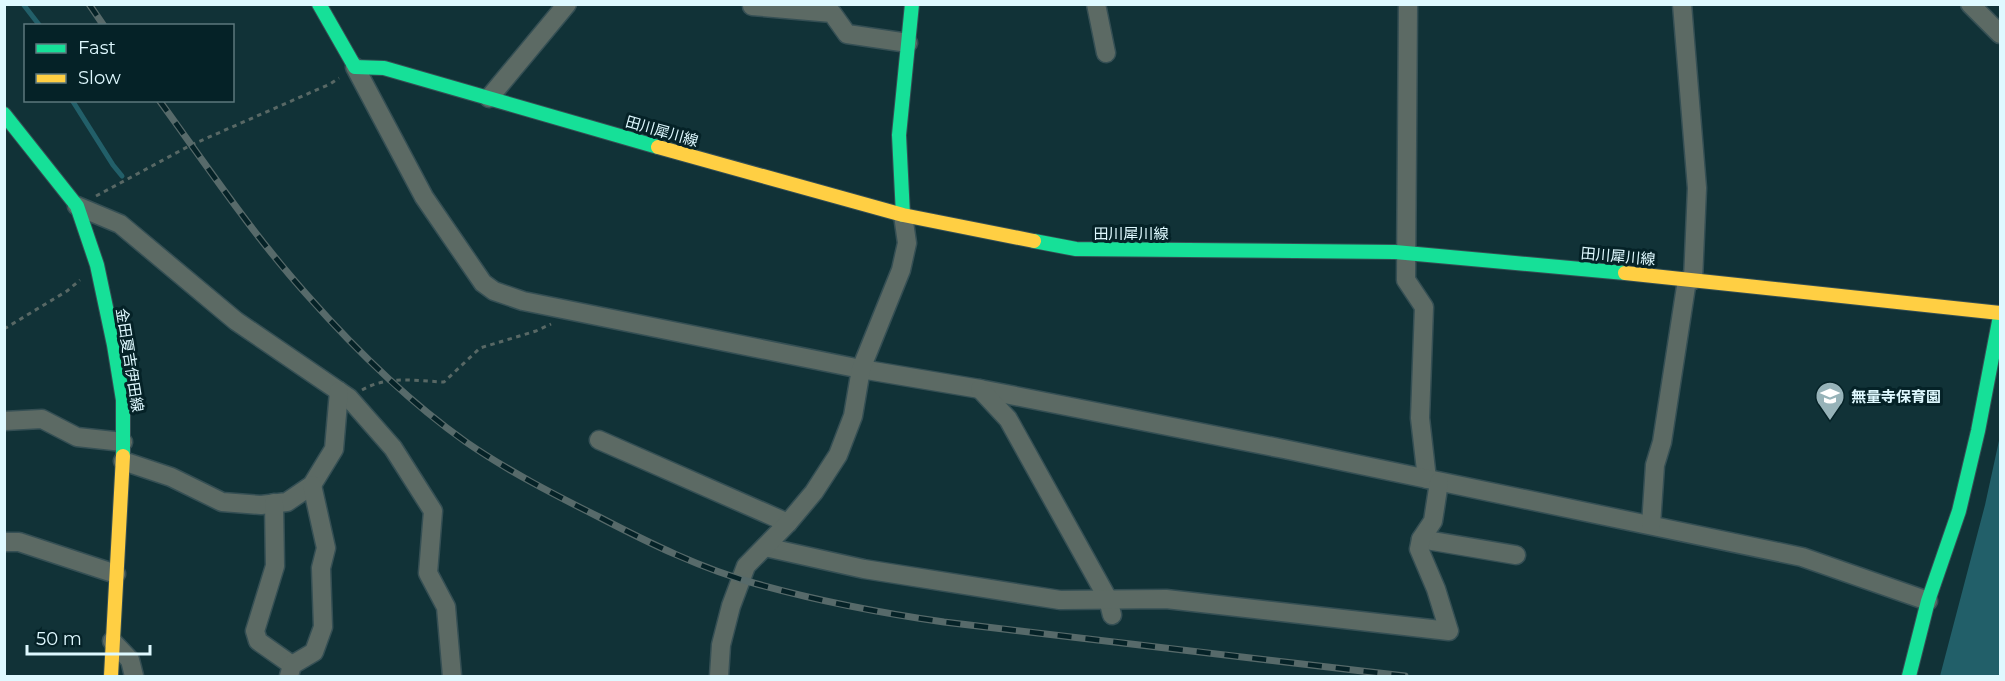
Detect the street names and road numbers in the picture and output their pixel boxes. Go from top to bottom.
street label: 田川犀川線 [623,112,701,150]
street label: 田川犀川線 [1093,224,1169,243]
street label: 田川犀川線 [1580,243,1656,269]
street label: 金田夏吉伊田線 [112,307,148,413]

